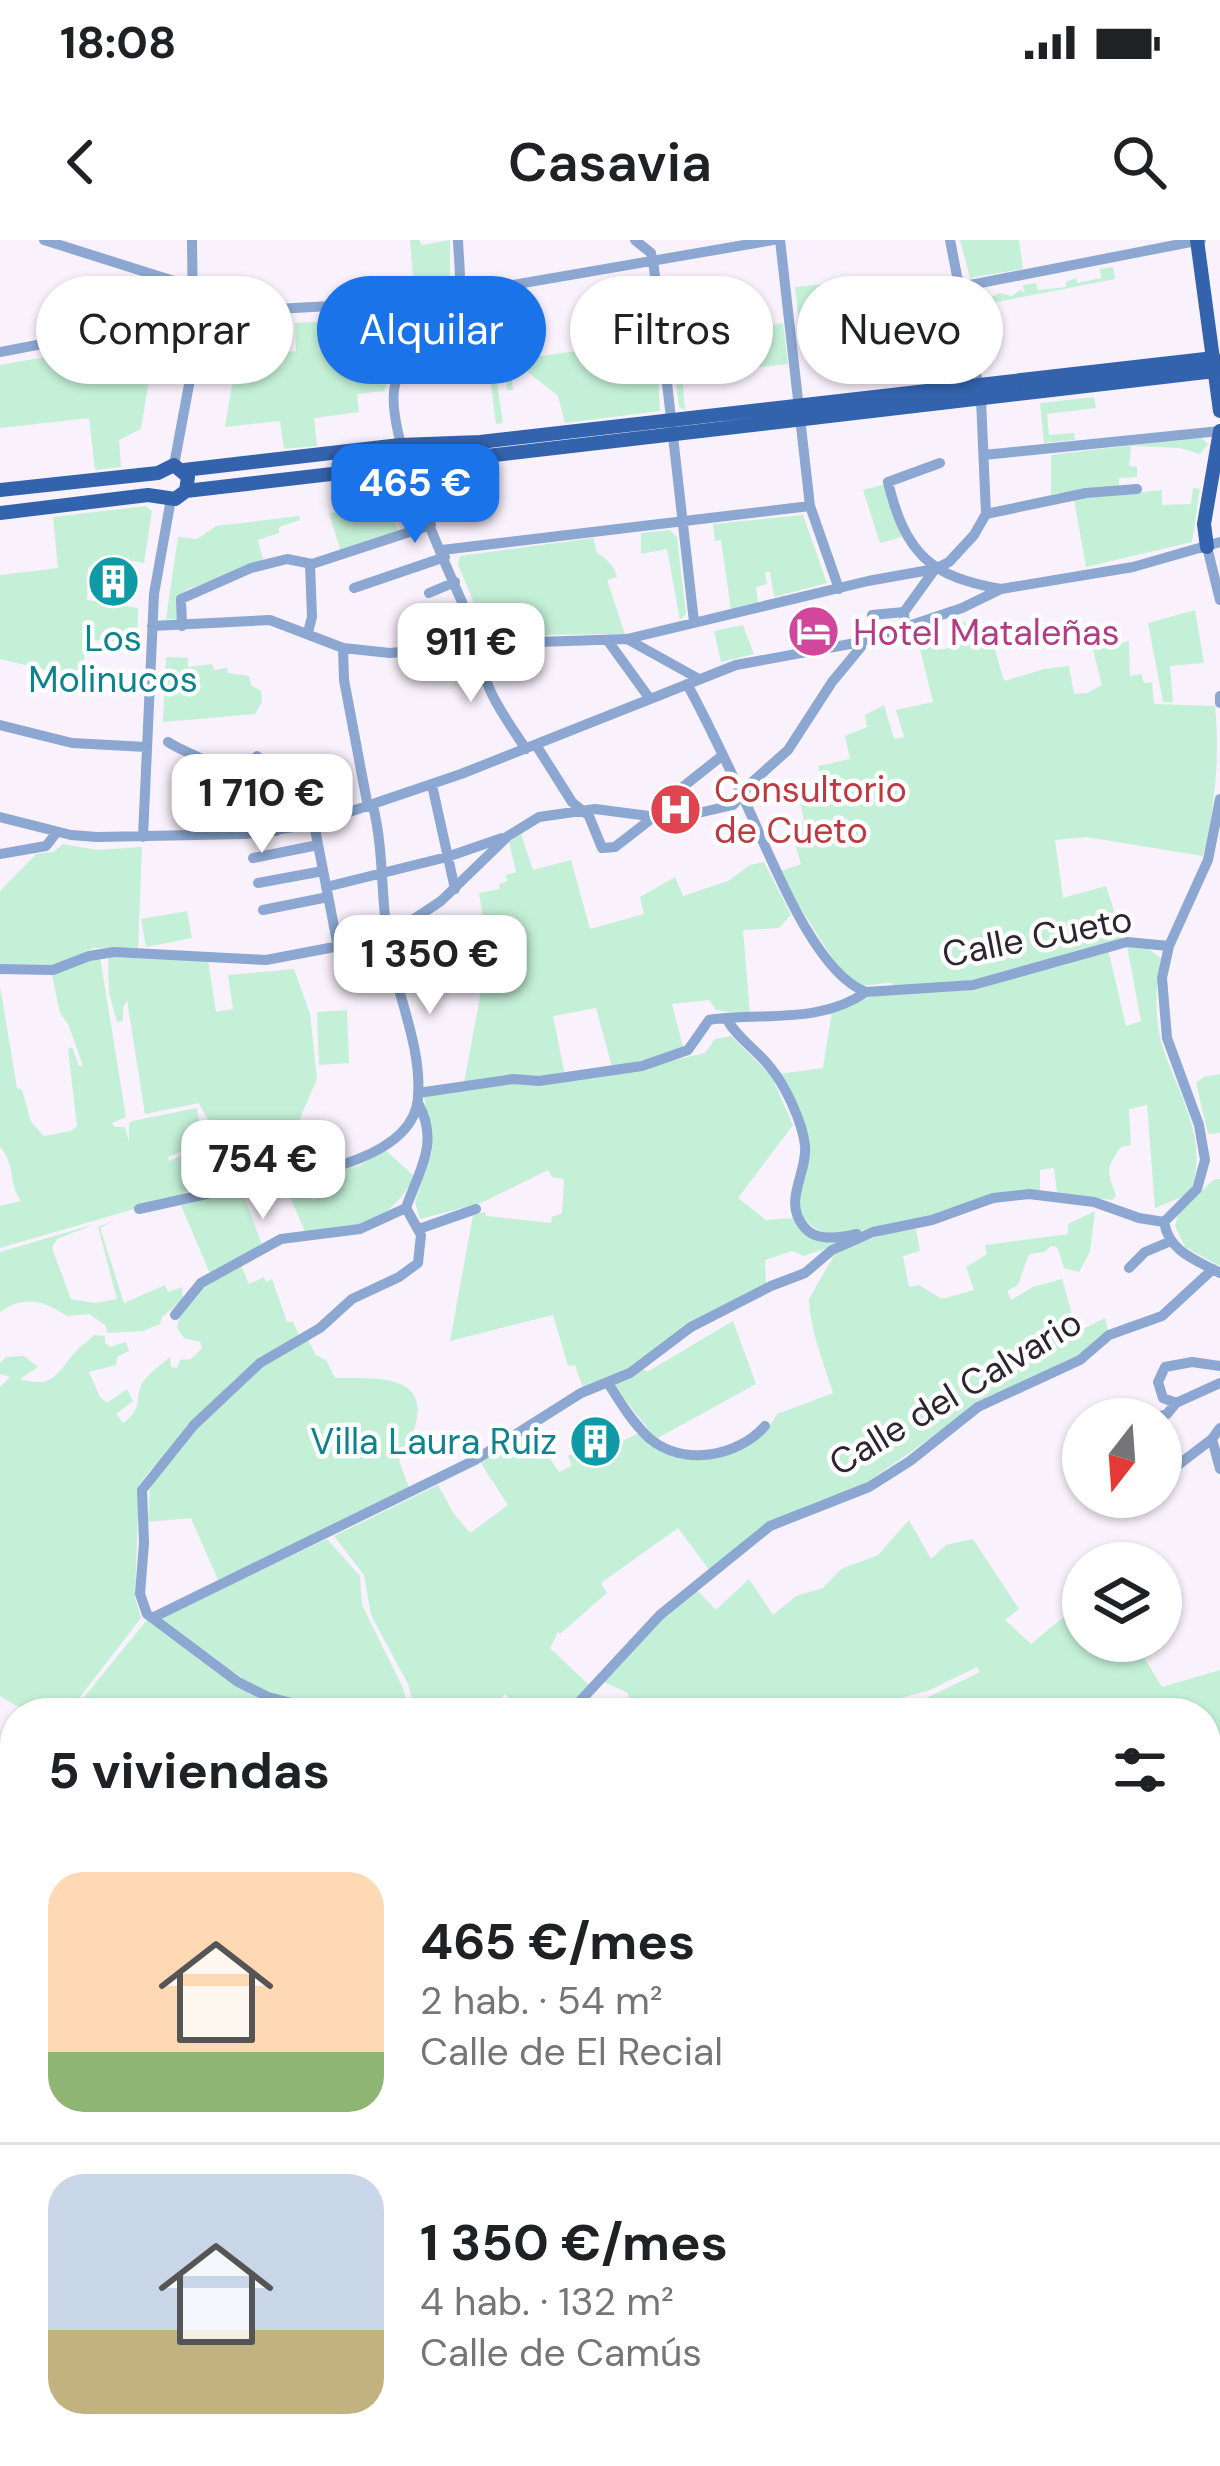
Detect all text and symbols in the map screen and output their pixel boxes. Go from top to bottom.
text: 18:08 [60,13,176,72]
text: Casavia [508,127,712,198]
icon: back [48,129,114,195]
icon: search [1106,129,1172,195]
chip: Comprar [36,276,293,384]
chip: Alquilar [317,276,546,384]
chip: Filtros [570,276,773,384]
chip: Nuevo [797,276,1003,384]
pin: 465 € [331,444,499,546]
text: 465 € [358,457,472,508]
building icon: Los Molinucos [85,554,141,610]
pin: 911 € [387,603,555,705]
hotel icon: Hotel Mataleñas [786,604,842,660]
place label: Hotel Mataleñas [853,609,1120,656]
place label: Los Molinucos [28,615,198,703]
text: 911 € [425,616,517,667]
pin: 1 710 € [151,754,373,856]
place label: Consultorio de Cueto [714,766,907,854]
text: 1 710 € [199,767,325,818]
hospital icon: Consultorio de Cueto [647,782,703,838]
street label: Calle Cueto [938,895,1136,978]
pin: 1 350 € [319,915,541,1017]
text: 1 350 € [361,928,499,979]
pin: 754 € [179,1120,347,1222]
text: 754 € [208,1133,318,1184]
street label: Calle del Calvario [820,1299,1090,1486]
north arrow [1062,1398,1182,1518]
map controls [1062,1398,1182,1662]
building icon: Villa Laura Ruiz [568,1413,624,1469]
place label: Villa Laura Ruiz [310,1418,557,1465]
button: layers [1062,1542,1182,1662]
text: 5 viviendas [48,1737,330,1804]
icon: filters [1107,1737,1173,1803]
text: 465 €/mes [420,1908,695,1975]
icon: home [144,1920,288,2064]
text: 2 hab. · 54 m² [420,1975,663,2026]
text: Calle de El Recial [420,2026,723,2077]
text: 1 350 €/mes [420,2209,728,2276]
icon: home [144,2222,288,2366]
text: 4 hab. · 132 m² [420,2276,674,2327]
text: Calle de Camús [420,2327,702,2378]

